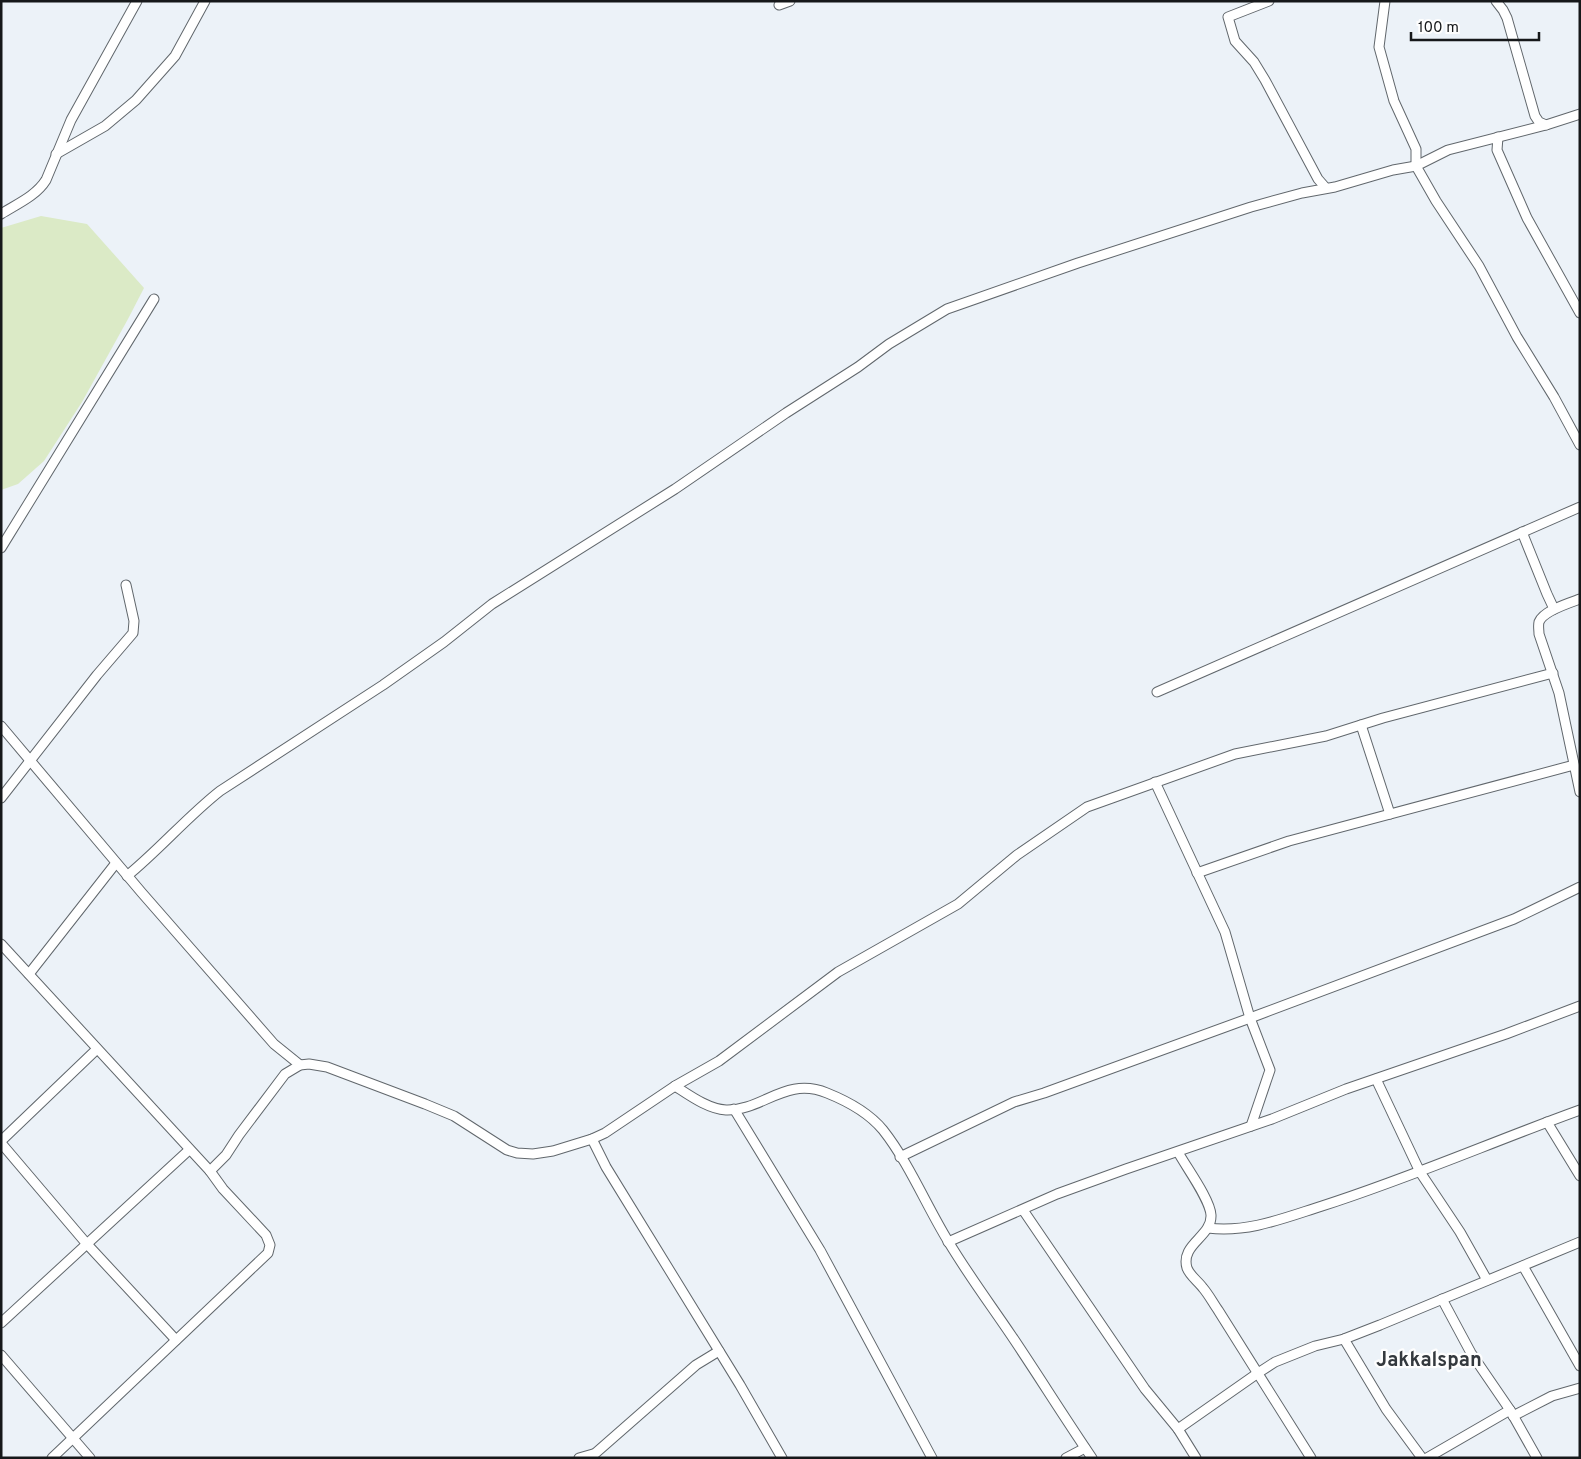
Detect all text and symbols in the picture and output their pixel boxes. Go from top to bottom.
scale bar [1411,10,1538,42]
text: 100 m [1418,19,1459,38]
district label: Jakkalspan [1376,1348,1482,1374]

